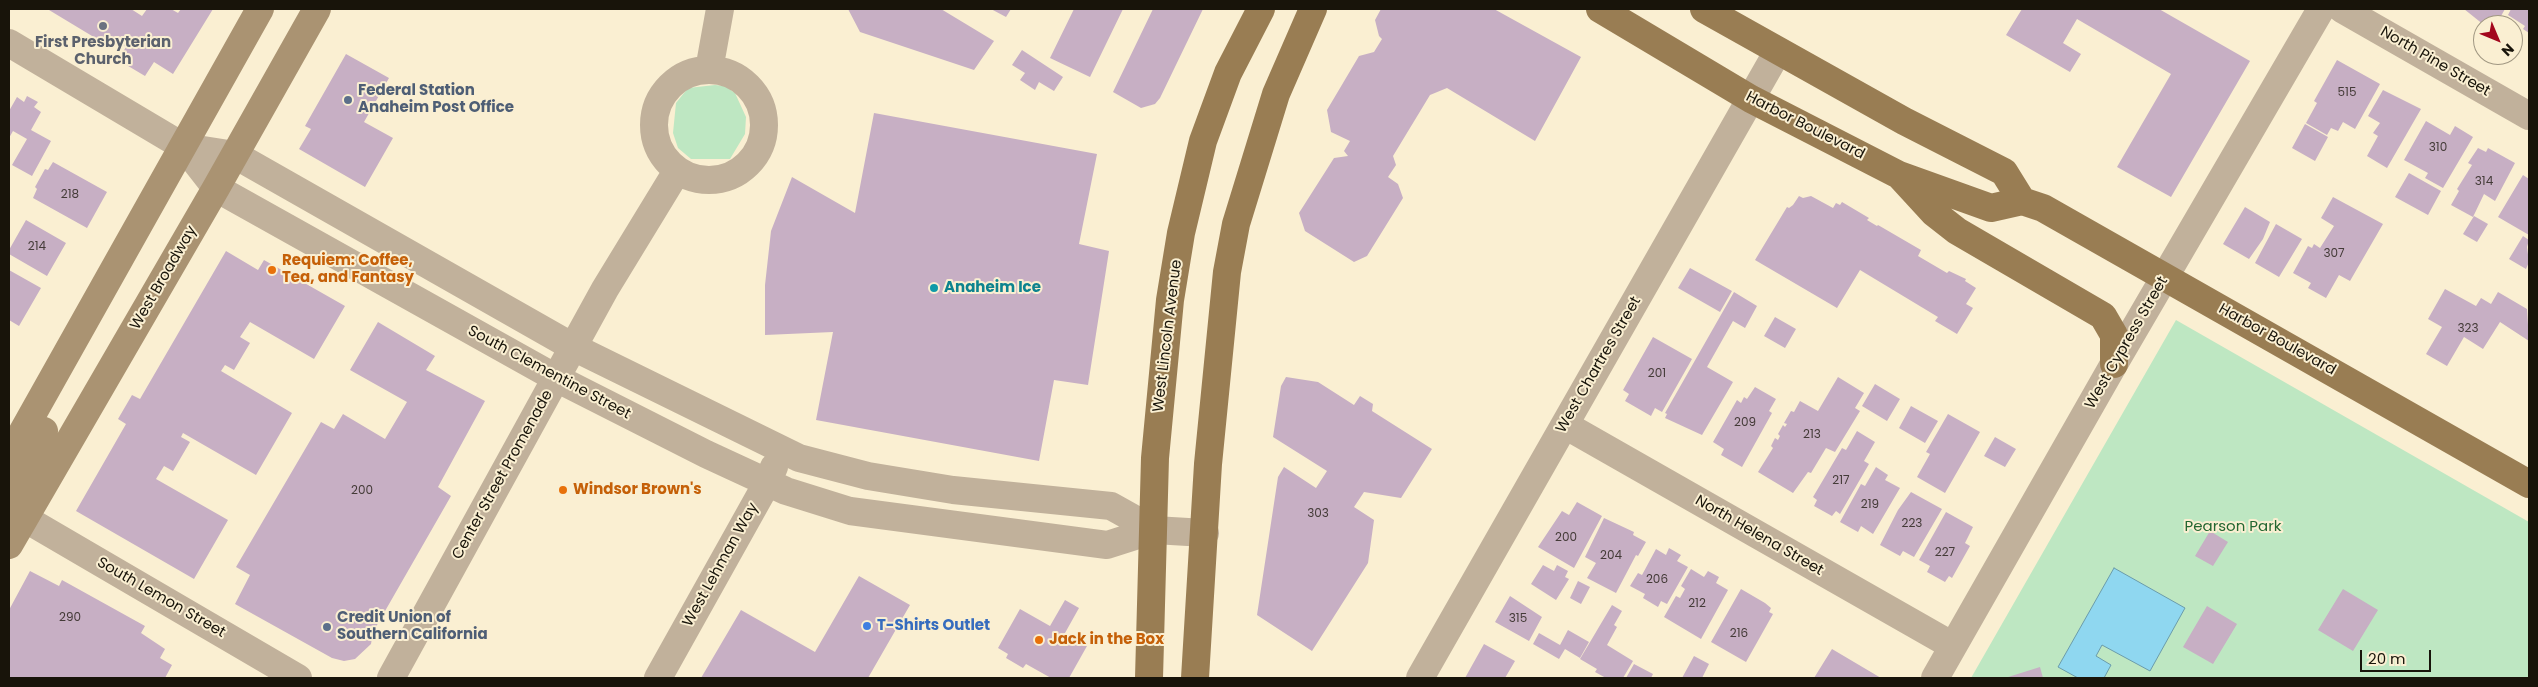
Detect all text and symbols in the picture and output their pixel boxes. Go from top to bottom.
north arrow [2473,15,2523,65]
marker: First Presbyterian Church [97,20,109,32]
street label: North Pine Street [2377,23,2493,101]
place label: First Presbyterian Church [35,34,171,69]
text: N [2497,39,2519,61]
place label: Federal Station Anaheim Post Office [358,82,514,117]
house number: 515 [2338,86,2356,100]
street label: Harbor Boulevard [1742,88,1868,164]
marker: Federal Station Anaheim Post Office [342,94,354,106]
house number: 310 [2429,141,2447,155]
house number: 314 [2475,175,2493,189]
house number: 218 [61,188,79,202]
street label: West Broadway [127,223,201,333]
house number: 214 [28,240,46,254]
house number: 307 [2323,247,2345,261]
place label: Requiem: Coffee, Tea, and Fantasy [282,252,414,287]
street label: West Lincoln Avenue [1150,259,1186,413]
marker: Requiem: Coffee, Tea, and Fantasy [266,264,278,276]
street label: West Cypress Street [2082,274,2172,412]
place label: Anaheim Ice [944,279,1041,297]
marker: Anaheim Ice [928,282,940,294]
street label: West Chartres Street [1553,294,1645,436]
street label: Harbor Boulevard [2215,300,2339,380]
street label: South Clementine Street [464,322,634,424]
house number: 323 [2457,322,2479,336]
house number: 201 [1648,367,1666,381]
street label: Center Street Promenade [449,387,557,563]
house number: 209 [1734,416,1756,430]
house number: 213 [1803,428,1821,442]
house number: 217 [1832,474,1850,488]
place label: Windsor Brown's [573,481,702,499]
house number: 200 [351,484,373,498]
marker: Windsor Brown's [557,484,569,496]
street label: North Helena Street [1692,492,1826,580]
house number: 219 [1861,498,1879,512]
street label: West Lehman Way [679,500,763,630]
house number: 303 [1307,507,1329,521]
house number: 223 [1902,517,1922,531]
park label: Pearson Park [2185,518,2281,536]
house number: 200 [1555,531,1577,545]
house number: 227 [1935,546,1955,560]
house number: 204 [1600,549,1622,563]
street label: South Lemon Street [94,554,228,642]
house number: 206 [1646,573,1668,587]
house number: 212 [1688,597,1706,611]
place label: Credit Union of Southern California [337,609,488,644]
house number: 290 [59,611,81,625]
house number: 315 [1509,612,1527,626]
place label: T-Shirts Outlet [877,617,990,635]
marker: T-Shirts Outlet [861,620,873,632]
marker: Credit Union of Southern California [321,621,333,633]
house number: 216 [1730,627,1748,641]
place label: Jack in the Box [1049,631,1164,649]
marker: Jack in the Box [1033,634,1045,646]
scale bar [2363,640,2434,672]
text: 20 m [2368,648,2406,669]

